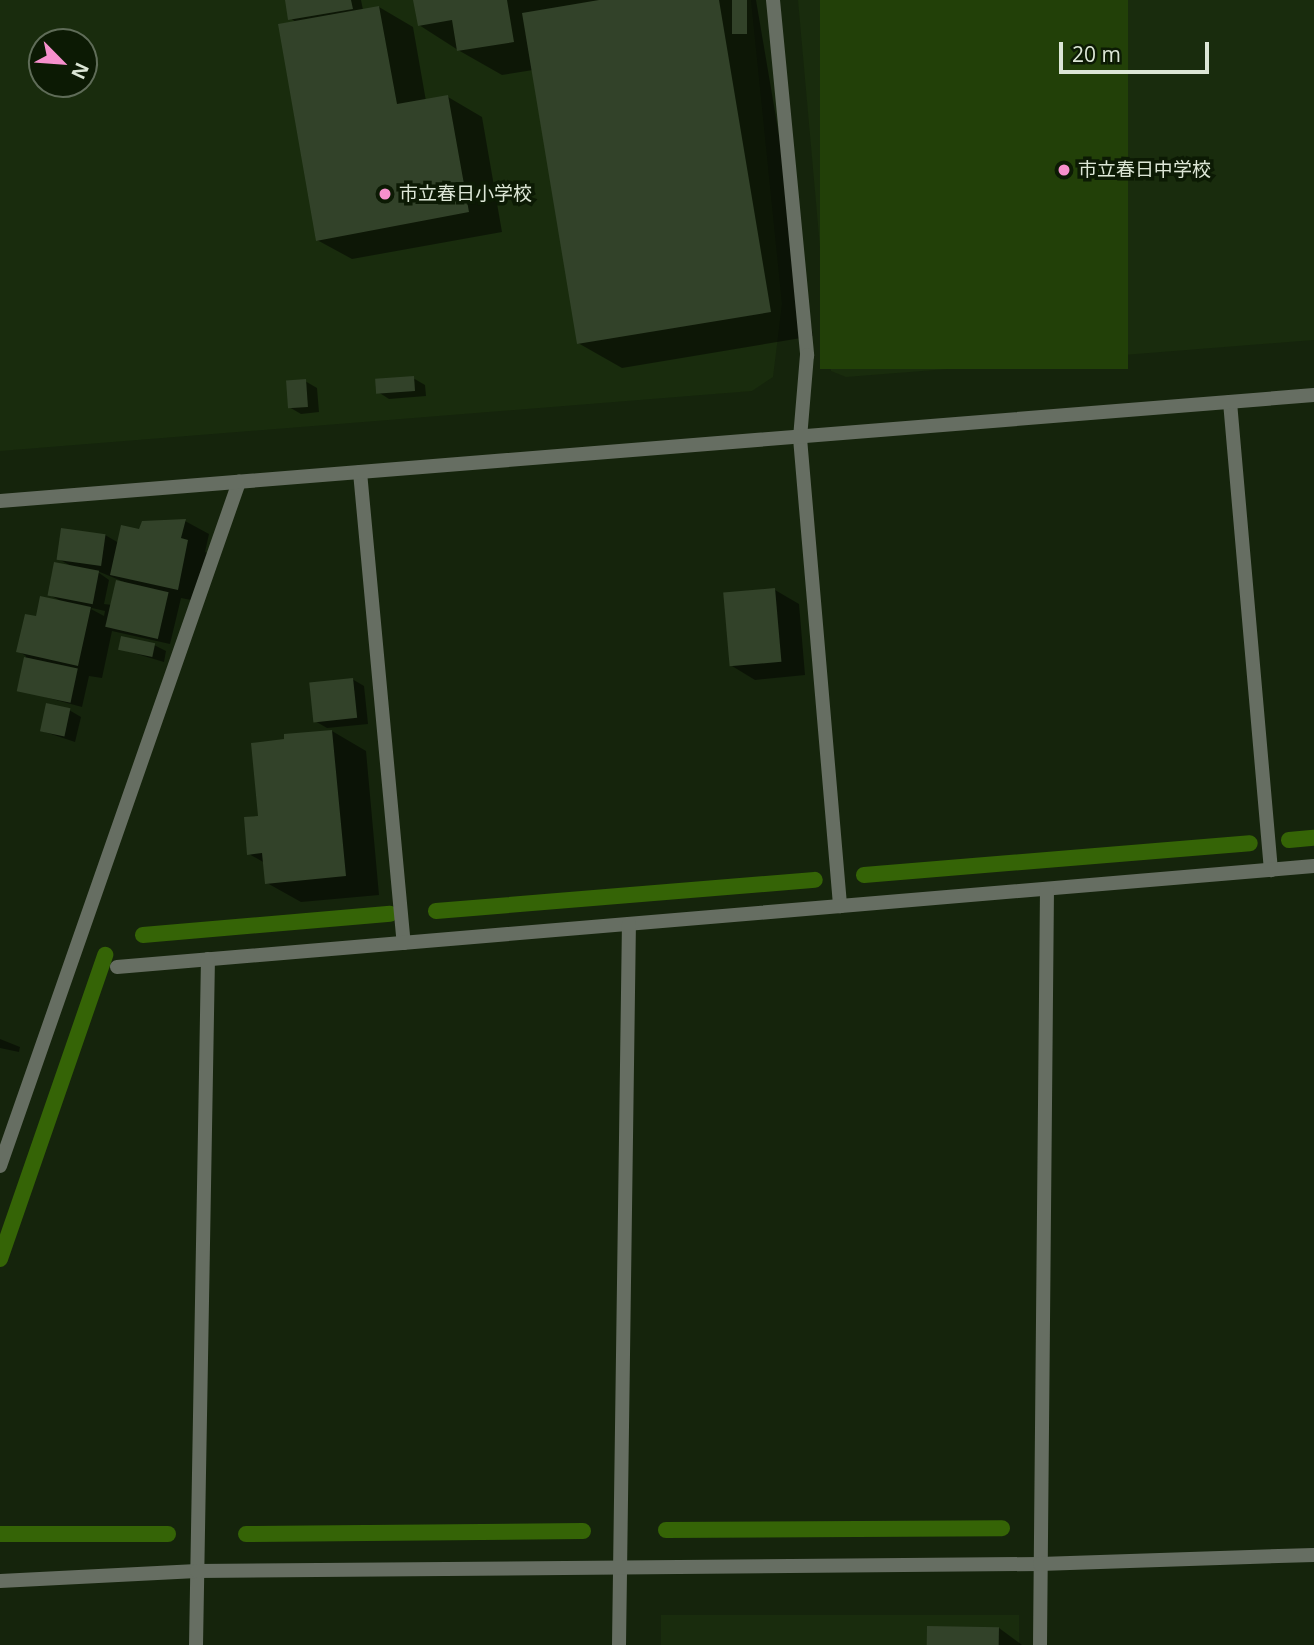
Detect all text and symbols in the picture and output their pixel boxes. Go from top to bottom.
north arrow [28,28,98,98]
scale bar [1062,28,1212,72]
text: 20 m [1072,40,1121,68]
text: N [65,59,95,84]
place label: 市立春日中学校 [1078,159,1211,181]
marker: 市立春日中学校 [1056,162,1072,178]
place label: 市立春日小学校 [399,183,532,205]
marker: 市立春日小学校 [377,186,393,202]

